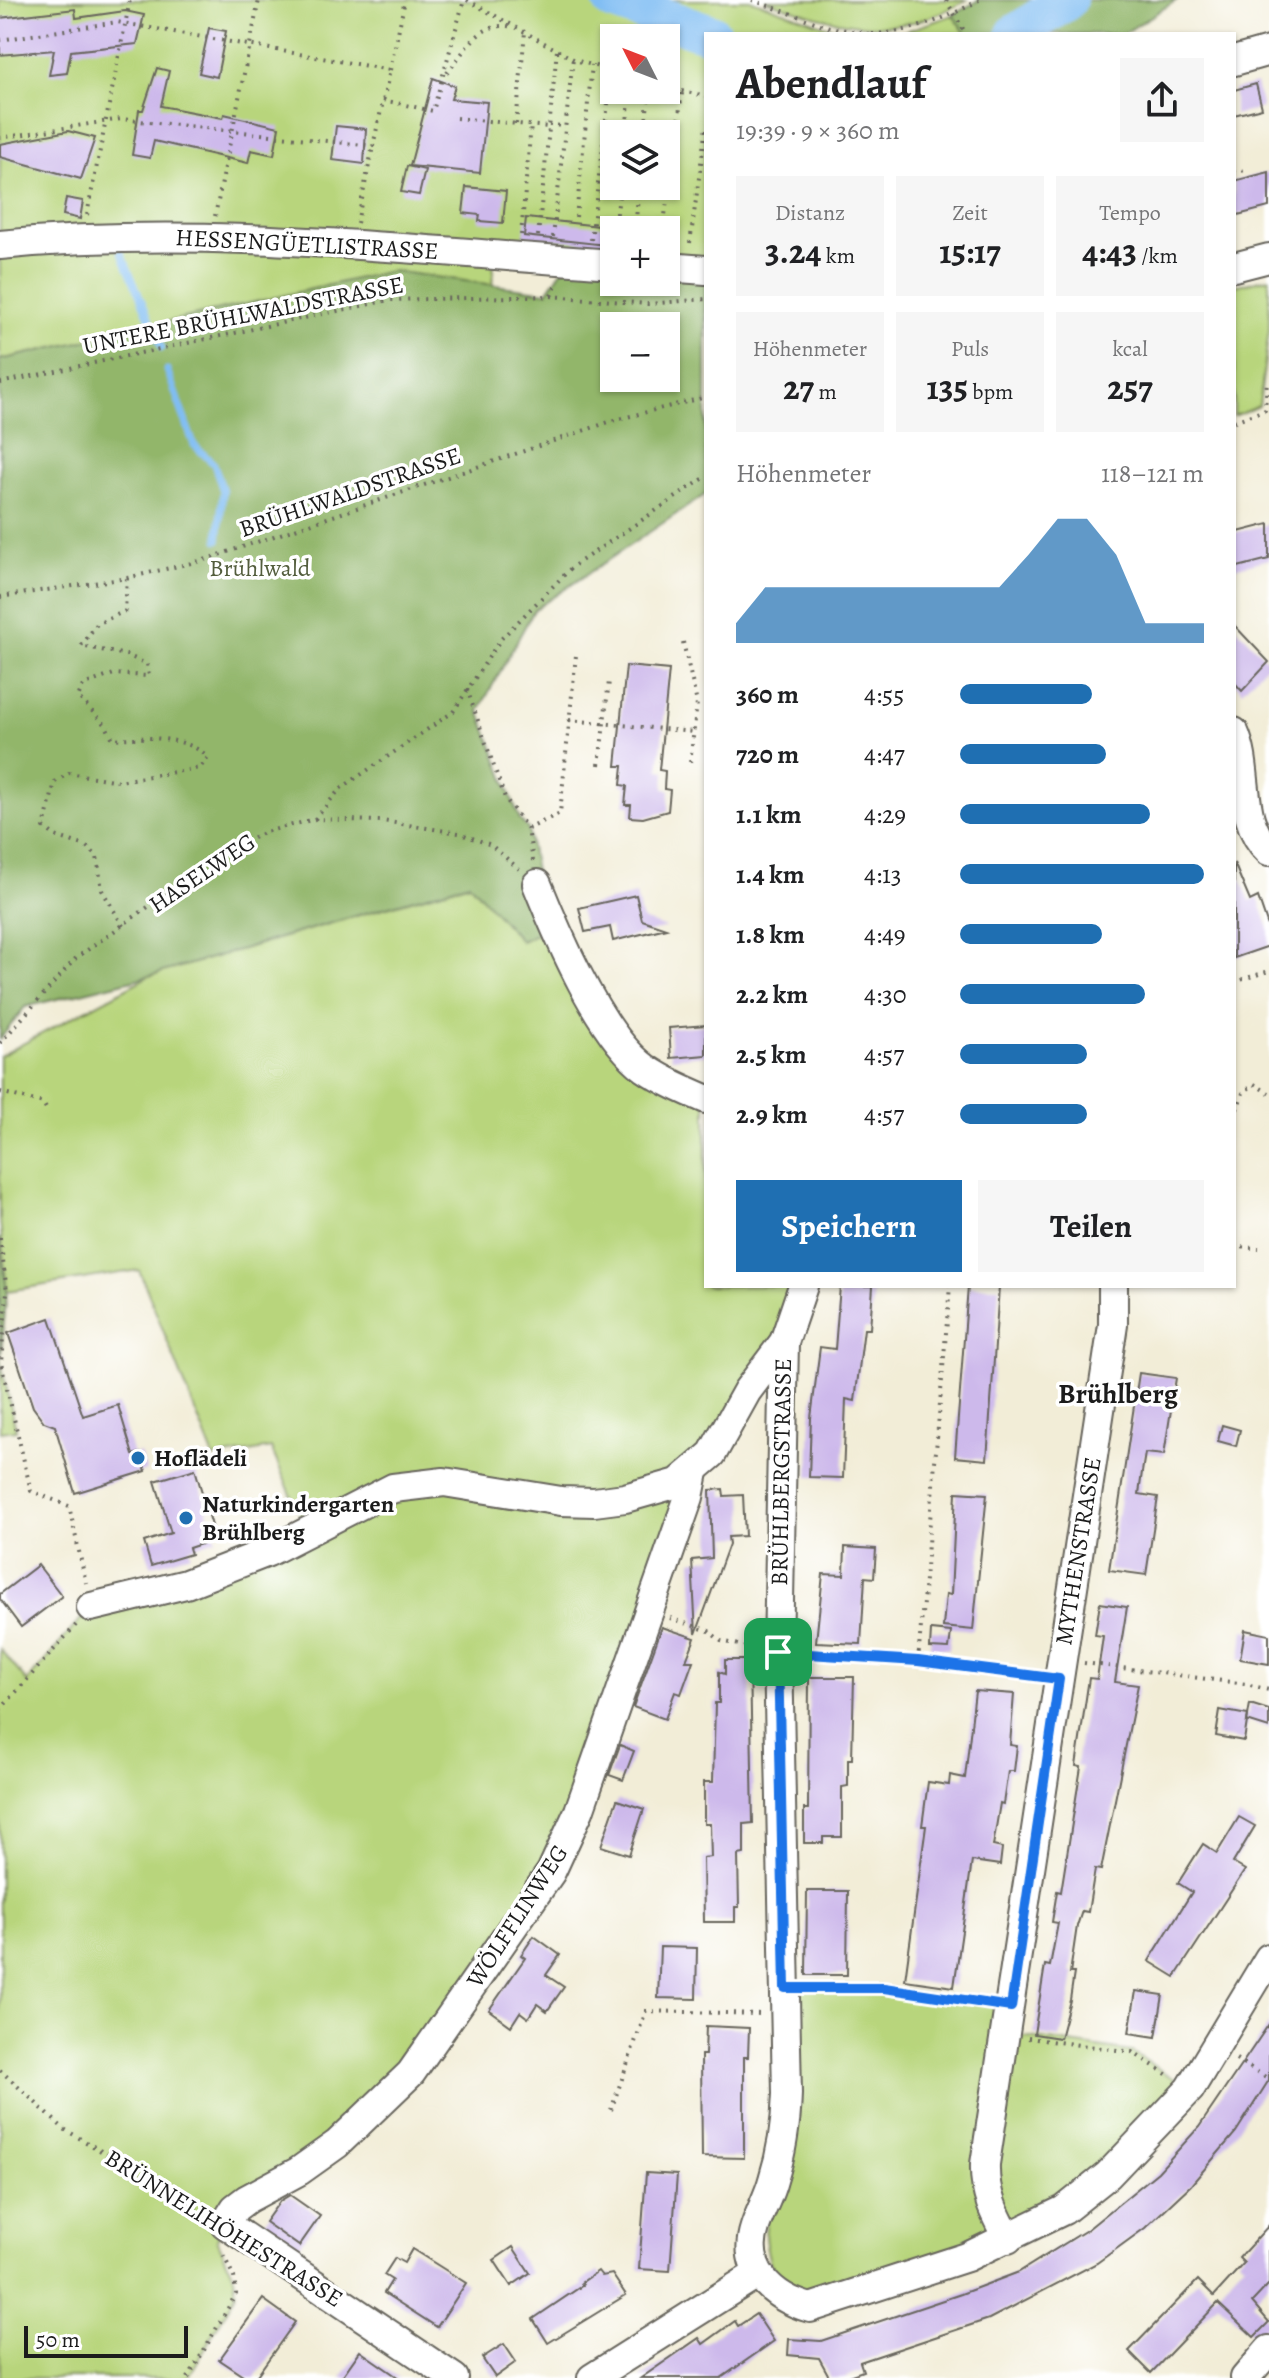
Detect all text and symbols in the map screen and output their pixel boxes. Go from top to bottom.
north arrow [600,24,680,104]
map controls [600,24,680,392]
text: Abendlauf [736,53,926,113]
button: share [1120,58,1204,142]
text: 19:39 · 9 × 360 m [736,113,900,148]
button: layers [600,120,680,200]
text: Distanz [775,198,845,228]
text: Zeit [952,198,988,228]
text: Tempo [1099,198,1161,228]
button: + [600,216,680,296]
street label: HESSENGÜETLISTRASSE [175,221,439,267]
text: 3.24 [765,228,821,275]
text: 15:17 [939,228,1001,275]
text: 4:43 [1082,228,1137,275]
text: km [821,241,855,271]
text: /km [1137,241,1178,271]
street label: UNTERE BRÜHLWALDSTRASSE [80,268,406,362]
button: − [600,312,680,392]
text: Höhenmeter [753,334,867,364]
text: Puls [951,334,989,364]
text: kcal [1112,334,1148,364]
text: 27 [783,364,814,411]
text: 135 [927,364,968,411]
text: 257 [1107,364,1153,411]
text: m [814,377,837,407]
text: bpm [968,377,1013,407]
street label: BRÜHLWALDSTRASSE [235,439,465,545]
text: Höhenmeter [736,456,871,491]
text: 118–121 m [1101,456,1204,491]
park label: Brühlwald [209,552,311,584]
text: 360 m [736,677,799,712]
text: 4:55 [864,677,904,712]
text: 720 m [736,737,799,772]
text: 4:47 [864,737,905,772]
text: 1.1 km [736,797,802,832]
text: 4:29 [864,797,906,832]
street label: HASELWEG [142,826,262,920]
text: 1.4 km [736,857,804,892]
text: 4:13 [864,857,902,892]
text: 1.8 km [736,917,805,952]
text: 4:49 [864,917,906,952]
text: 2.2 km [736,977,808,1012]
text: 4:30 [864,977,907,1012]
text: 2.5 km [736,1037,807,1072]
text: 4:57 [864,1037,904,1072]
text: 2.9 km [736,1097,808,1132]
text: 4:57 [864,1097,904,1132]
button: Speichern [736,1180,962,1272]
button: Teilen [978,1180,1204,1272]
street label: BRÜHLBERGSTRASSE [763,1358,799,1586]
district label: Brühlberg [1058,1375,1179,1413]
place label: Hoflädeli [154,1442,247,1474]
marker: Hoflädeli [129,1449,147,1467]
street label: MYTHENSTRASSE [1047,1455,1109,1647]
place label: Naturkindergarten Brühlberg [202,1488,395,1548]
marker: Naturkindergarten Brühlberg [177,1509,195,1527]
pin [744,1618,812,1686]
icon: arrive [756,1630,800,1674]
street label: WÖLFFLINWEG [458,1838,575,1994]
street label: BRÜNNELIHÖHESTRASSE [99,2142,349,2314]
scale bar [24,2322,188,2358]
text: 50 m [36,2325,80,2355]

